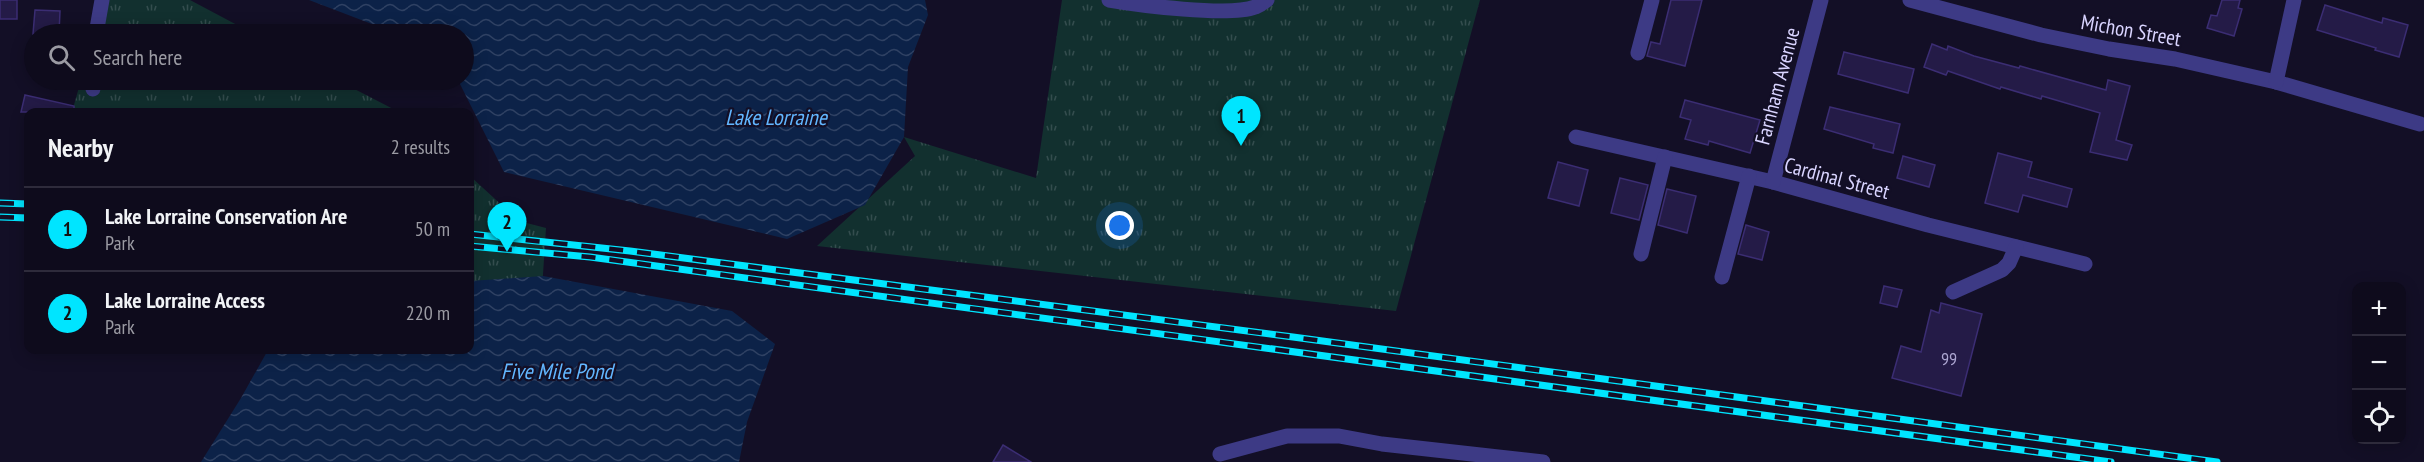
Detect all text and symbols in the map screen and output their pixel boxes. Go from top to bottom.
street label: Michon Street [2079,8,2183,52]
search box [24,24,474,90]
street label: Farnham Avenue [1748,24,1806,148]
icon: search [45,41,78,74]
text: Search here [93,43,182,71]
pin: 1 [1222,96,1260,146]
water label: Lake Lorraine [725,103,829,131]
text: Nearby [48,131,113,164]
text: 2 results [391,134,450,160]
street label: Cardinal Street [1782,151,1893,205]
text: Lake Lorraine Conservation Are [105,202,347,230]
pin: 2 [488,202,526,252]
your location [1105,211,1134,240]
text: 1 [63,216,72,242]
text: 50 m [415,216,450,242]
text: Park [105,230,135,256]
map controls [2352,282,2406,444]
button: + [2352,282,2406,336]
text: Lake Lorraine Access [105,286,265,314]
text: 2 [63,300,72,326]
text: 220 m [406,300,450,326]
text: Park [105,314,135,340]
button: − [2352,336,2406,390]
house number: 99 [1941,347,1957,370]
water label: Five Mile Pond [501,357,616,385]
button: locate [2352,390,2406,444]

